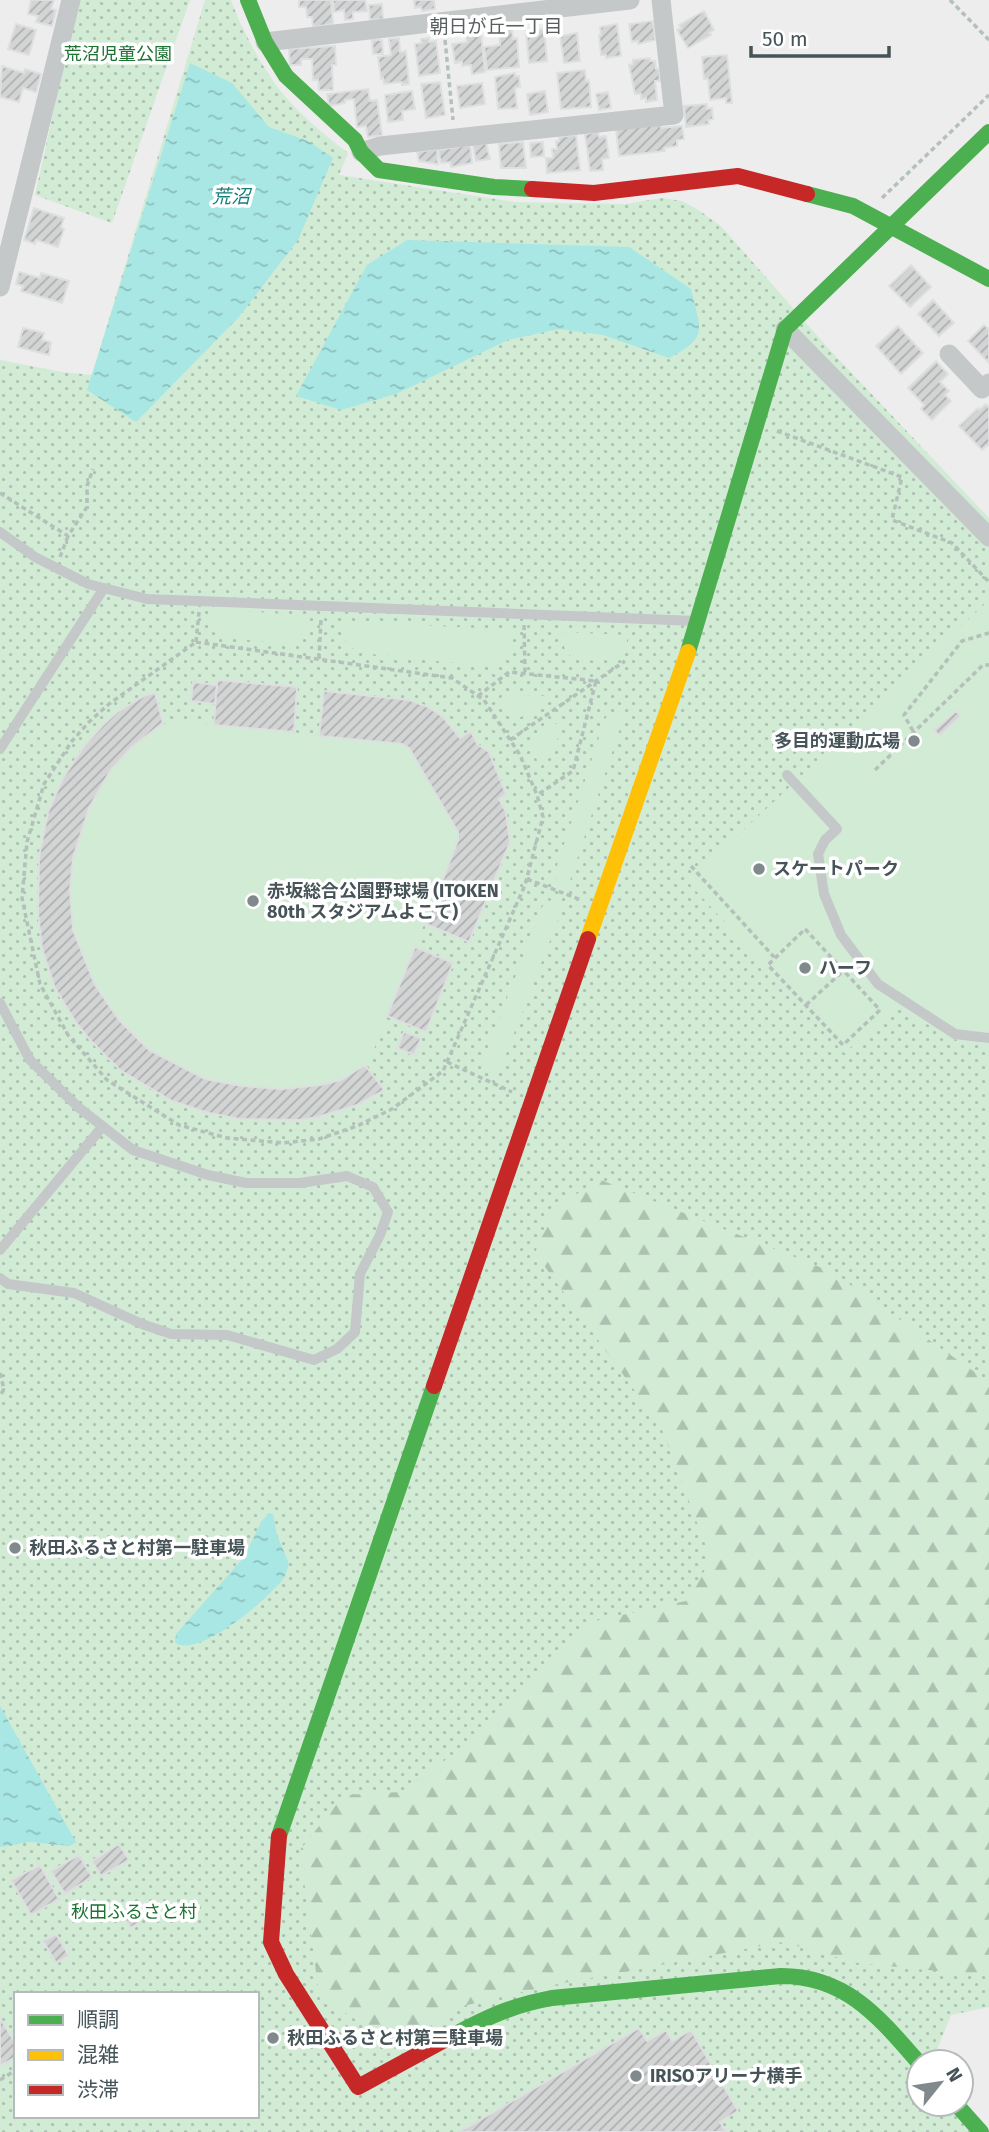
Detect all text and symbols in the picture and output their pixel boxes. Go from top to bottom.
scale bar [751,14,889,58]
district label: 朝日が丘一丁目 [429,15,563,38]
text: 50 m [762,26,808,52]
park label: 荒沼児童公園 [64,43,172,65]
water label: 荒沼 [212,185,253,208]
place label: 多目的運動広場 [774,730,900,752]
marker: 多目的運動広場 [906,733,922,749]
place label: スケートパーク [773,858,899,880]
marker: スケートパーク [751,861,767,877]
place label: 赤坂総合公園野球場 (ITOKEN 80th スタジアムよこて) [267,880,499,923]
marker: 赤坂総合公園野球場 (ITOKEN 80th スタジアムよこて) [245,893,261,909]
place label: ハーフ [819,957,872,979]
marker: ハーフ [797,960,813,976]
place label: 秋田ふるさと村第一駐車場 [29,1537,245,1559]
marker: 秋田ふるさと村第一駐車場 [7,1540,23,1556]
park label: 秋田ふるさと村 [71,1901,197,1923]
legend [14,1992,259,2118]
text: 順調 [77,2007,119,2033]
place label: 秋田ふるさと村第二駐車場 [287,2027,503,2049]
marker: 秋田ふるさと村第二駐車場 [265,2030,281,2046]
text: 混雑 [77,2042,119,2068]
north arrow [905,2048,975,2118]
text: N [941,2064,967,2086]
place label: IRISOアリーナ横手 [650,2065,802,2087]
marker: IRISOアリーナ横手 [628,2068,644,2084]
text: 渋滞 [77,2077,119,2103]

